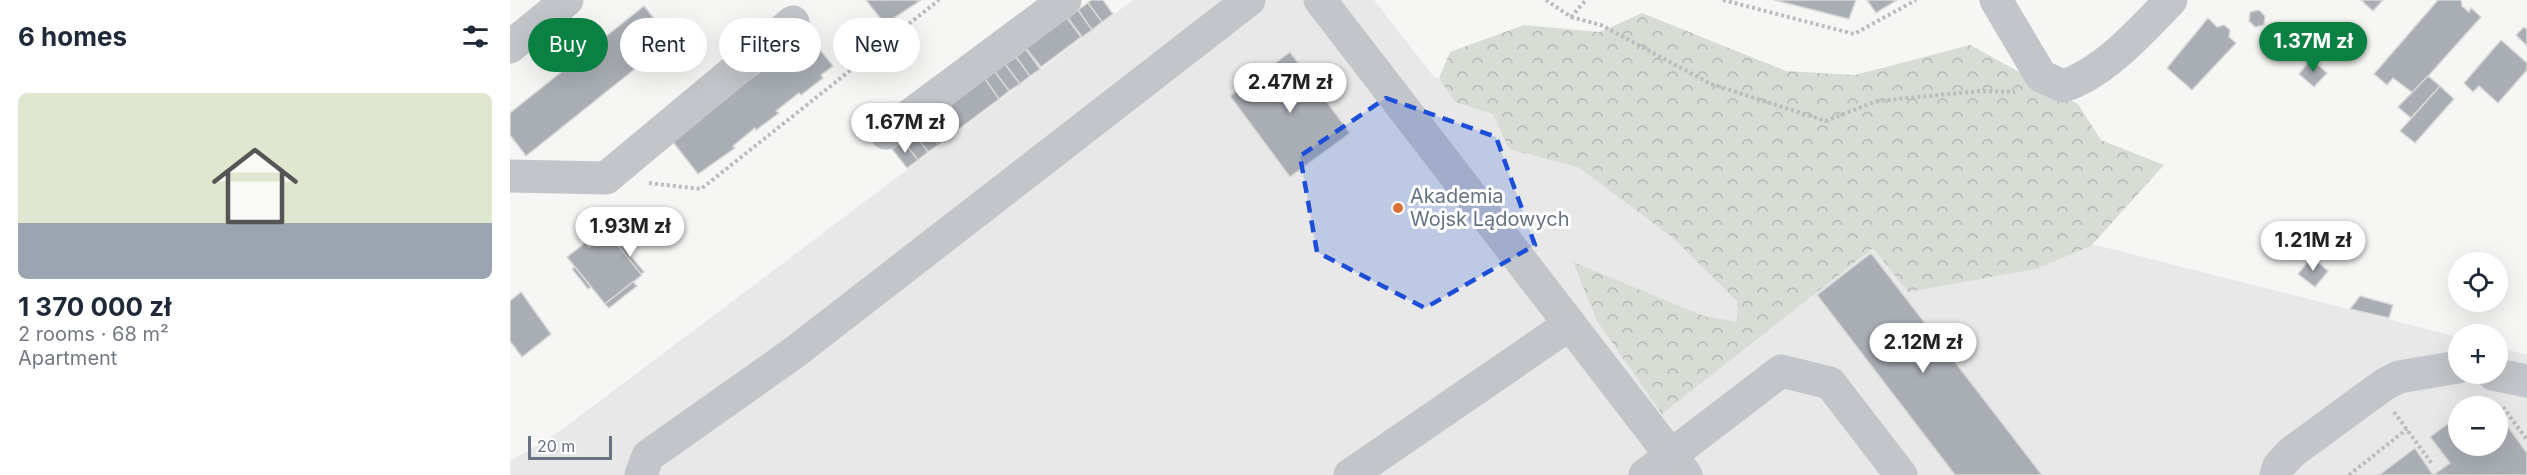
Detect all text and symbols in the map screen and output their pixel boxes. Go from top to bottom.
chip: Buy [528,18,608,72]
chip: Rent [620,18,707,72]
chip: Filters [719,18,821,72]
chip: New [833,18,920,72]
icon: filters [459,20,492,53]
text: 6 homes [18,21,127,52]
pin: 1.37M zł [2251,22,2375,73]
text: 1.37M zł [2273,29,2353,53]
pin: 2.47M zł [1228,63,1352,114]
text: 2.47M zł [1248,70,1332,94]
pin: 1.67M zł [843,103,967,154]
text: 1.67M zł [865,110,945,134]
icon: home [201,132,309,240]
place label: Akademia Wojsk Lądowych [1410,184,1570,231]
marker: Akademia Wojsk Lądowych [1391,201,1405,215]
pin: 1.93M zł [568,207,692,258]
text: 1.93M zł [589,214,671,238]
pin: 1.21M zł [2251,221,2375,272]
text: 1.21M zł [2275,228,2351,252]
map controls [2448,252,2508,456]
button: locate [2448,252,2508,312]
text: 1 370 000 zł [18,291,171,322]
text: 2 rooms · 68 m² [18,322,169,346]
pin: 2.12M zł [1861,323,1985,374]
button: + [2448,324,2508,384]
text: 2.12M zł [1884,330,1962,354]
text: Apartment [18,346,117,370]
button: − [2448,396,2508,456]
scale bar [528,433,612,460]
text: 20 m [537,436,575,456]

